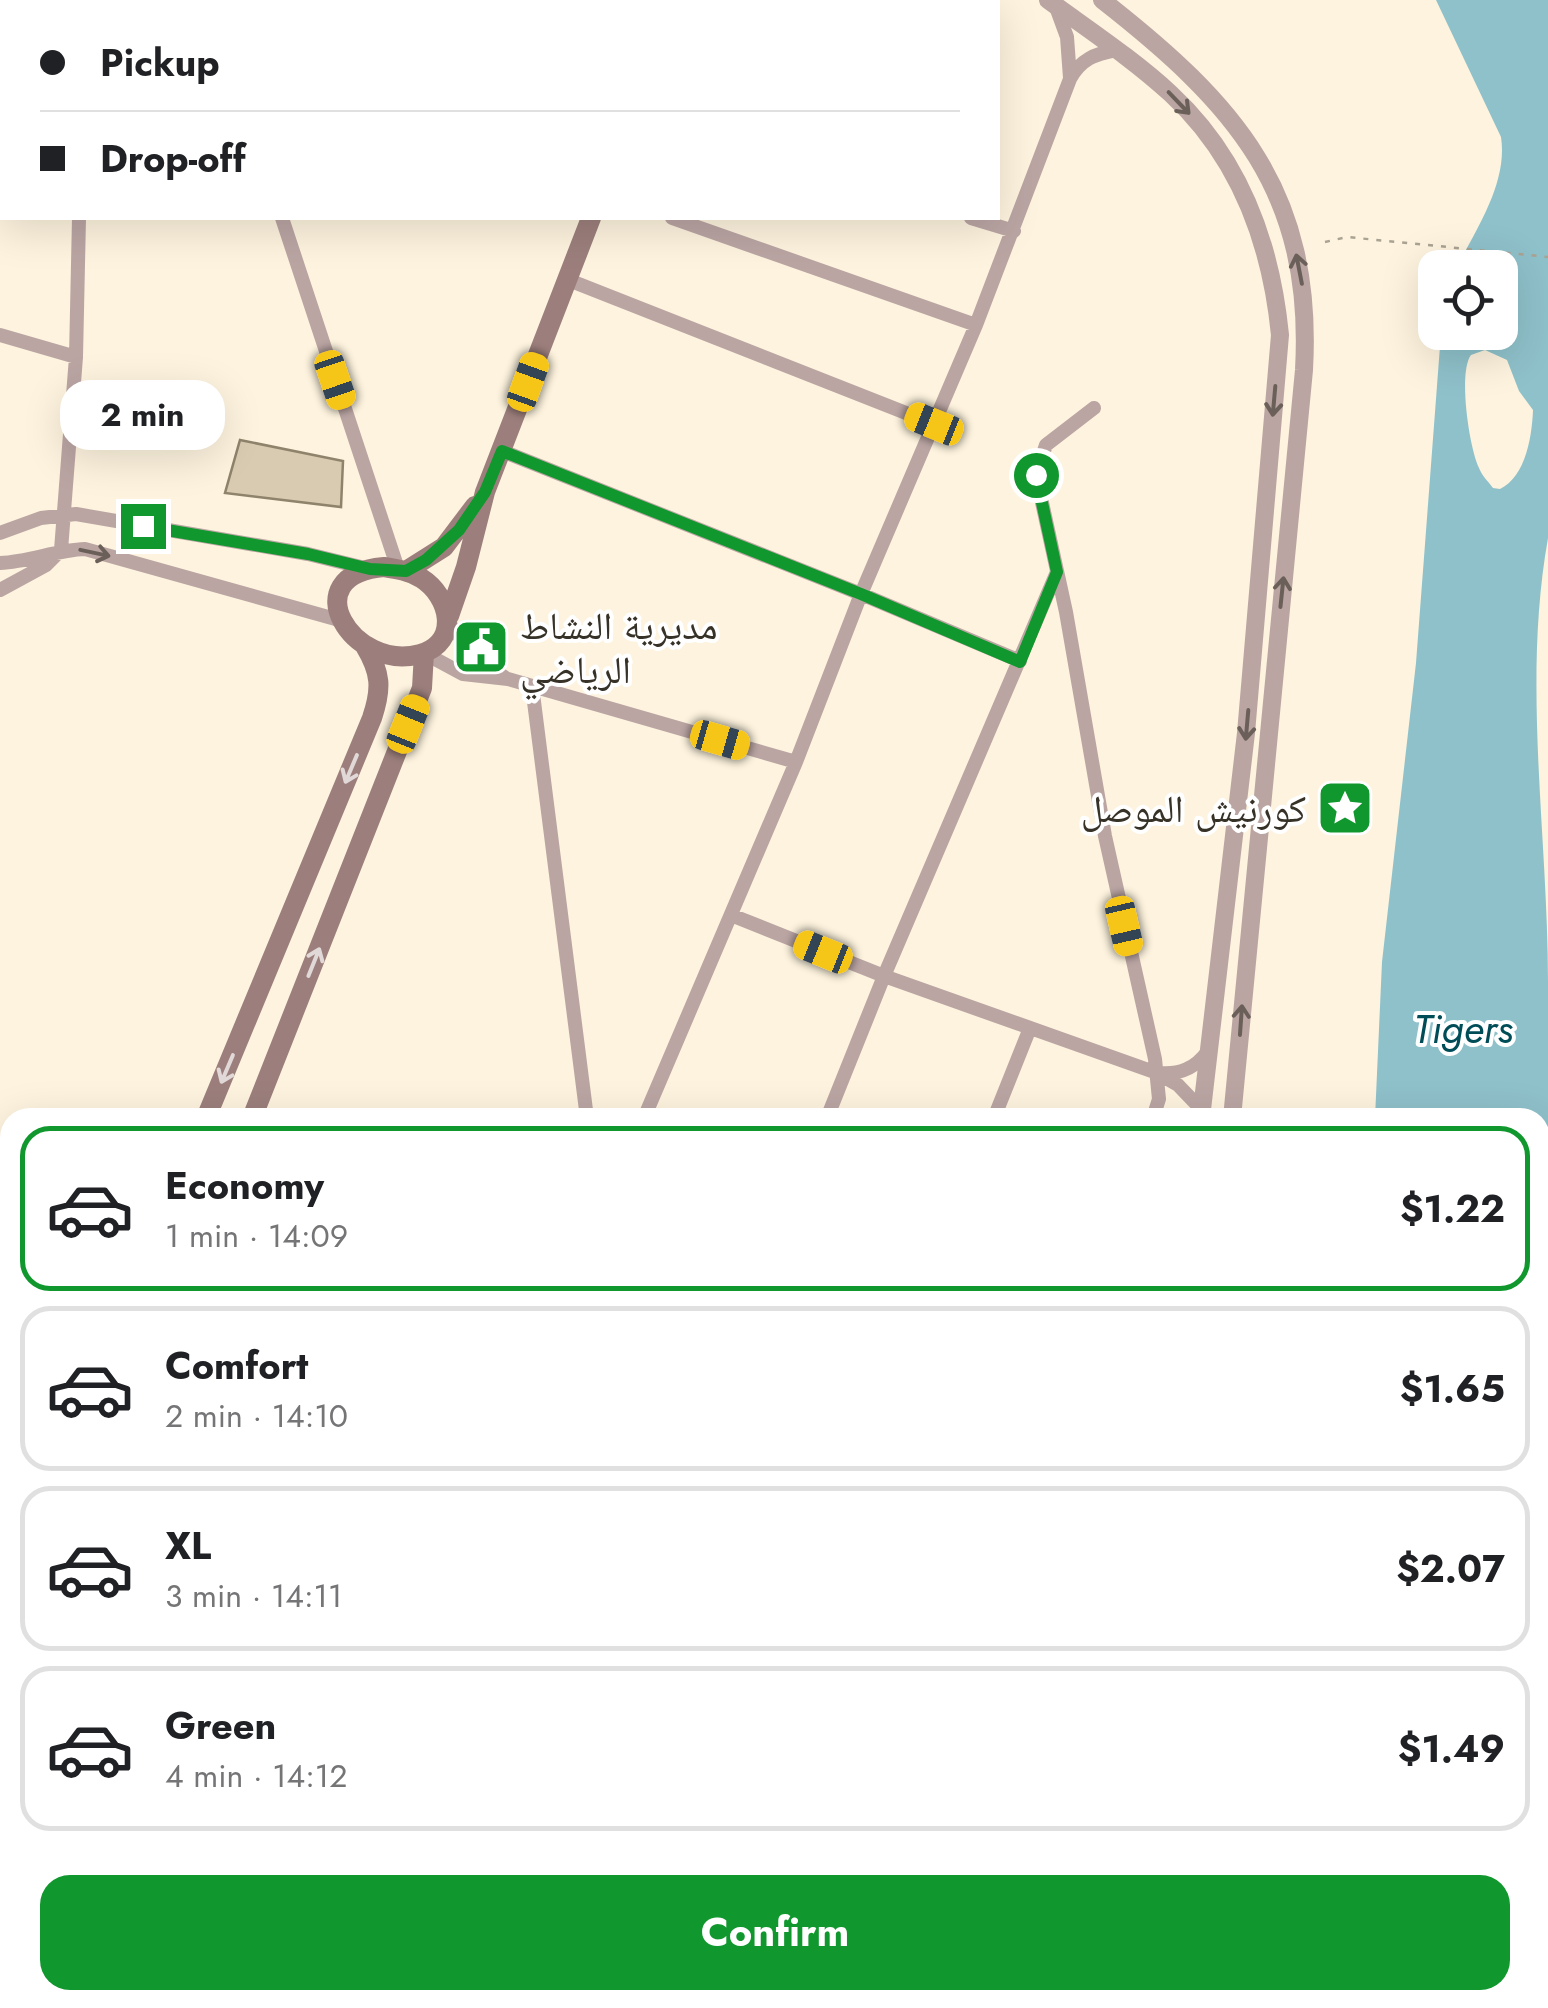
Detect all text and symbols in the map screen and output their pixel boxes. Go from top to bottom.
text: Pickup [100,35,220,90]
one-way arrow [1167,90,1190,115]
text: Drop-off [100,131,246,186]
map controls [1418,250,1518,350]
button: locate [1418,250,1518,350]
one-way arrow [1289,254,1308,286]
car [311,347,359,413]
car [504,349,552,415]
callout: 2 min [61,381,226,451]
one-way arrow [1264,384,1283,417]
text: 2 min [100,392,185,438]
car [901,399,967,449]
route start [1014,453,1059,498]
route end [121,504,166,549]
one-way arrow [78,545,110,563]
one-way arrow [1273,577,1292,609]
place label: مديرية النشاط الرياضي [520,598,718,699]
public building icon: مديرية النشاط الرياضي [451,617,511,677]
car [383,691,433,757]
one-way arrow [1237,708,1256,740]
car [687,717,753,763]
one-way arrow [341,753,359,784]
place icon: كورنيش الموصل [1315,778,1375,838]
place label: كورنيش الموصل [1081,781,1306,836]
car [1103,893,1145,959]
car [790,927,856,977]
one-way arrow [306,947,324,978]
water label: Tigers [1413,1000,1513,1058]
one-way arrow [1231,1005,1250,1037]
one-way arrow [216,1053,234,1084]
text: Economy [165,1158,324,1213]
icon: car [45,1164,135,1254]
text: $1.22 [1400,1181,1505,1236]
text: 1 min · 14:09 [165,1213,348,1259]
text: Comfort [165,1338,308,1393]
icon: car [45,1344,135,1434]
text: $1.65 [1400,1361,1505,1416]
text: 2 min · 14:10 [165,1393,348,1439]
text: XL [165,1518,211,1573]
icon: car [45,1524,135,1614]
text: $2.07 [1396,1541,1505,1596]
text: 3 min · 14:11 [165,1573,342,1619]
text: Green [165,1698,276,1753]
icon: car [45,1704,135,1794]
text: $1.49 [1398,1721,1505,1776]
text: 4 min · 14:12 [165,1753,347,1799]
button: Confirm [40,1875,1510,1990]

